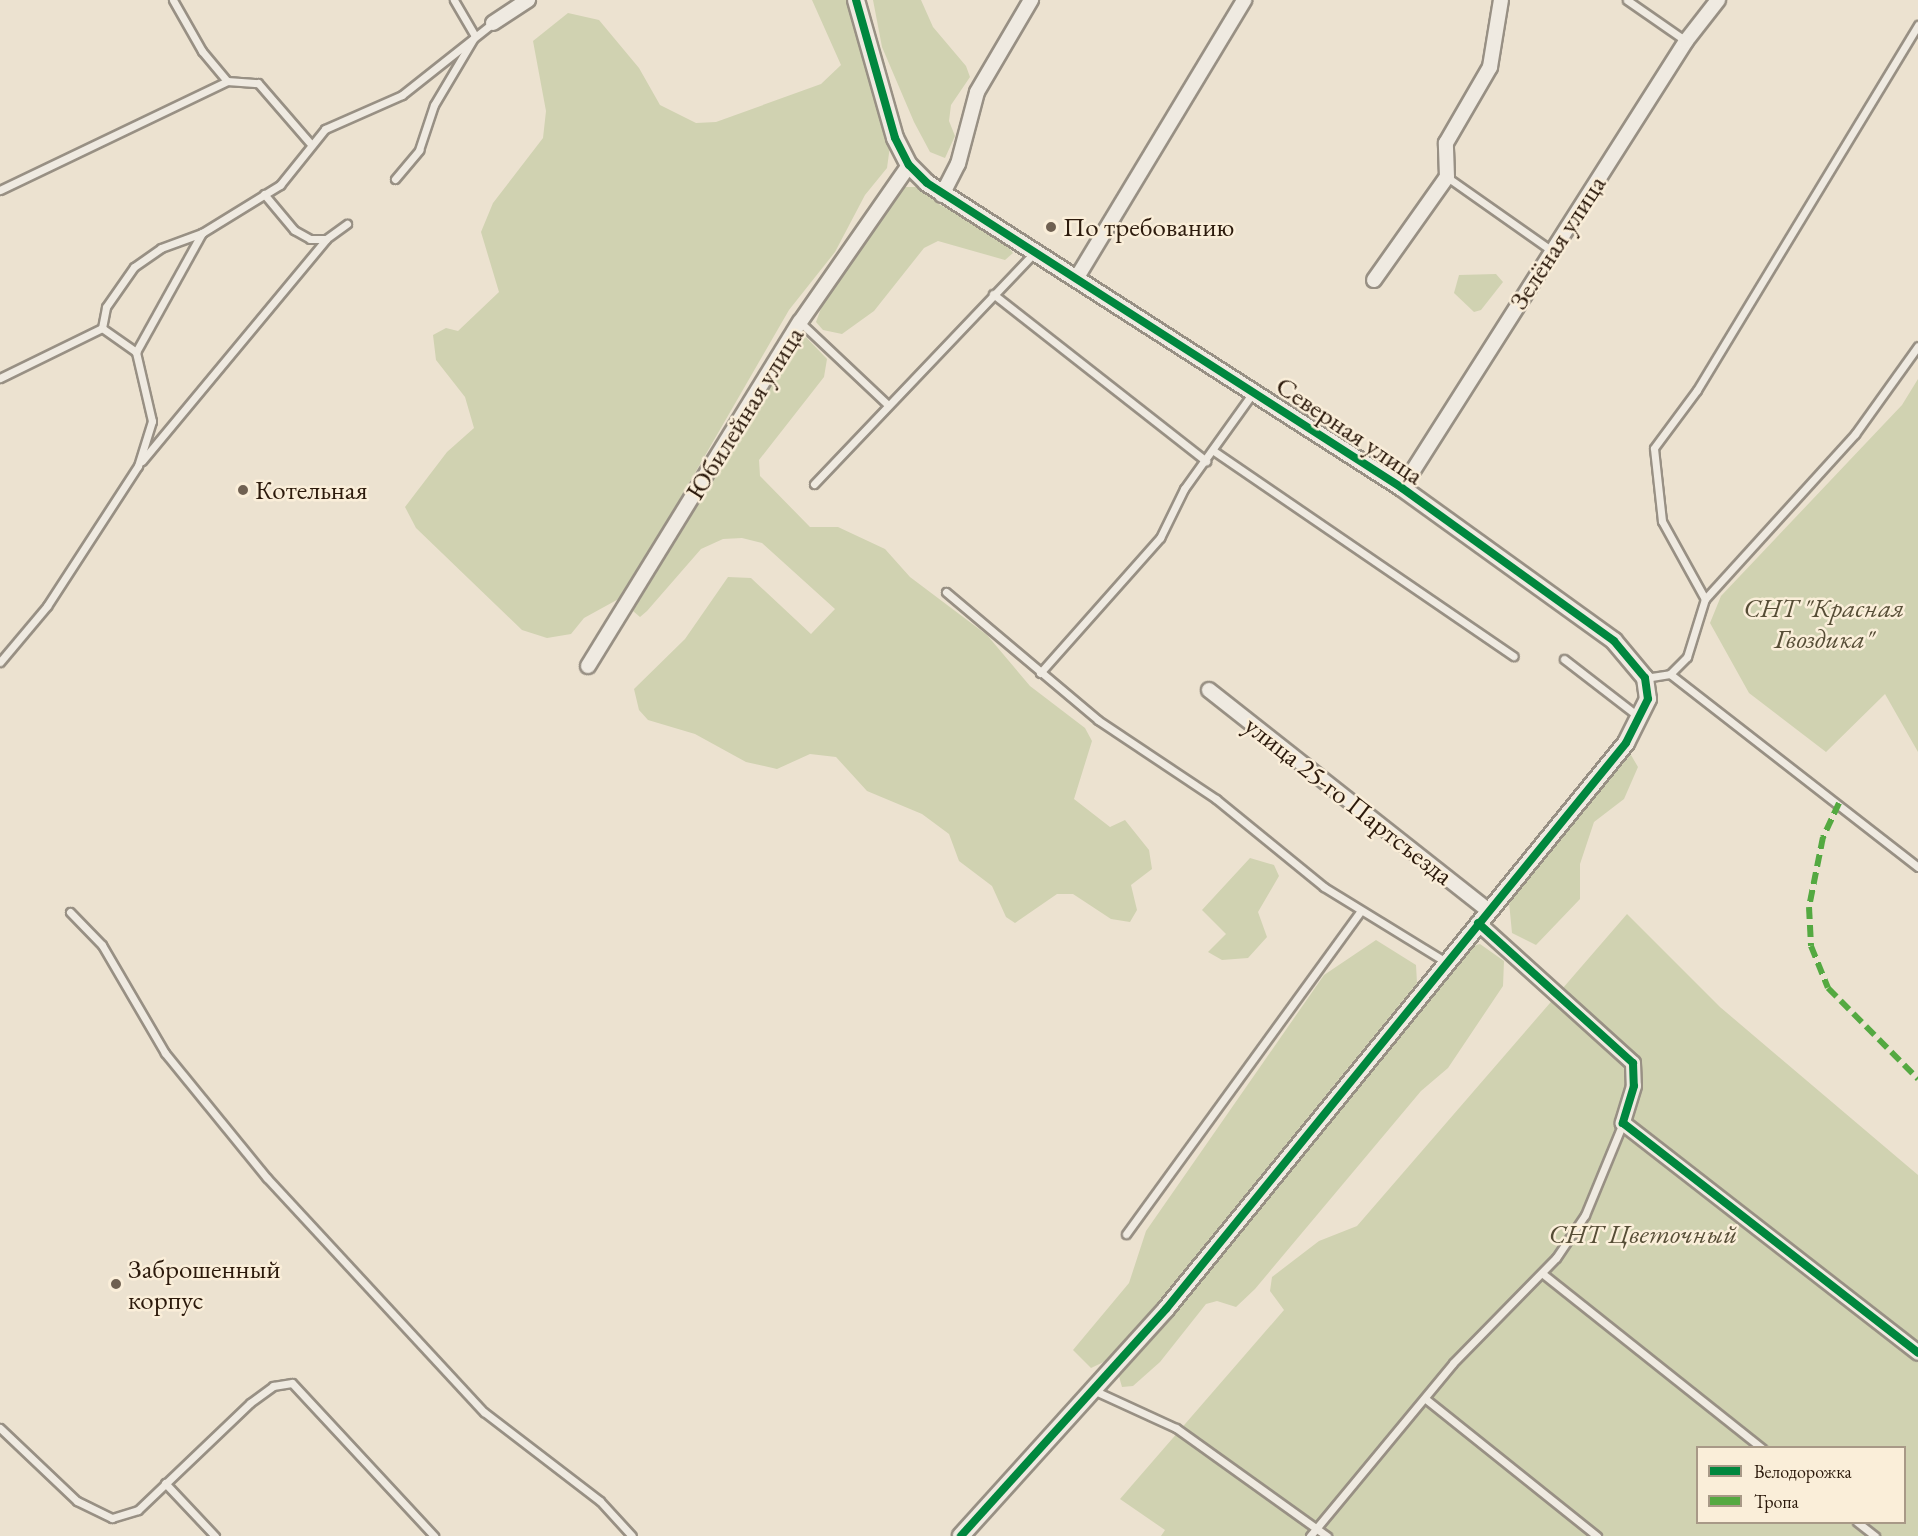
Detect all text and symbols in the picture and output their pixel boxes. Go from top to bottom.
street label: Зелёная улица [1502,169,1612,315]
place label: По требованию [1063,211,1234,243]
marker: По требованию [1044,220,1058,234]
street label: Юбилейная улица [678,320,810,506]
street label: Северная улица [1270,369,1430,491]
place label: Котельная [255,474,368,506]
marker: Котельная [236,483,250,497]
park label: СНТ "Красная Гвоздика" [1744,591,1904,654]
street label: улица 25-го Партсъезда [1238,709,1460,891]
park label: СНТ Цветочный [1549,1218,1737,1250]
place label: Заброшенный корпус [128,1252,280,1315]
marker: Заброшенный корпус [109,1277,123,1291]
legend [1696,1446,1906,1524]
text: Велодорожка [1754,1460,1852,1483]
text: Тропа [1754,1490,1799,1513]

